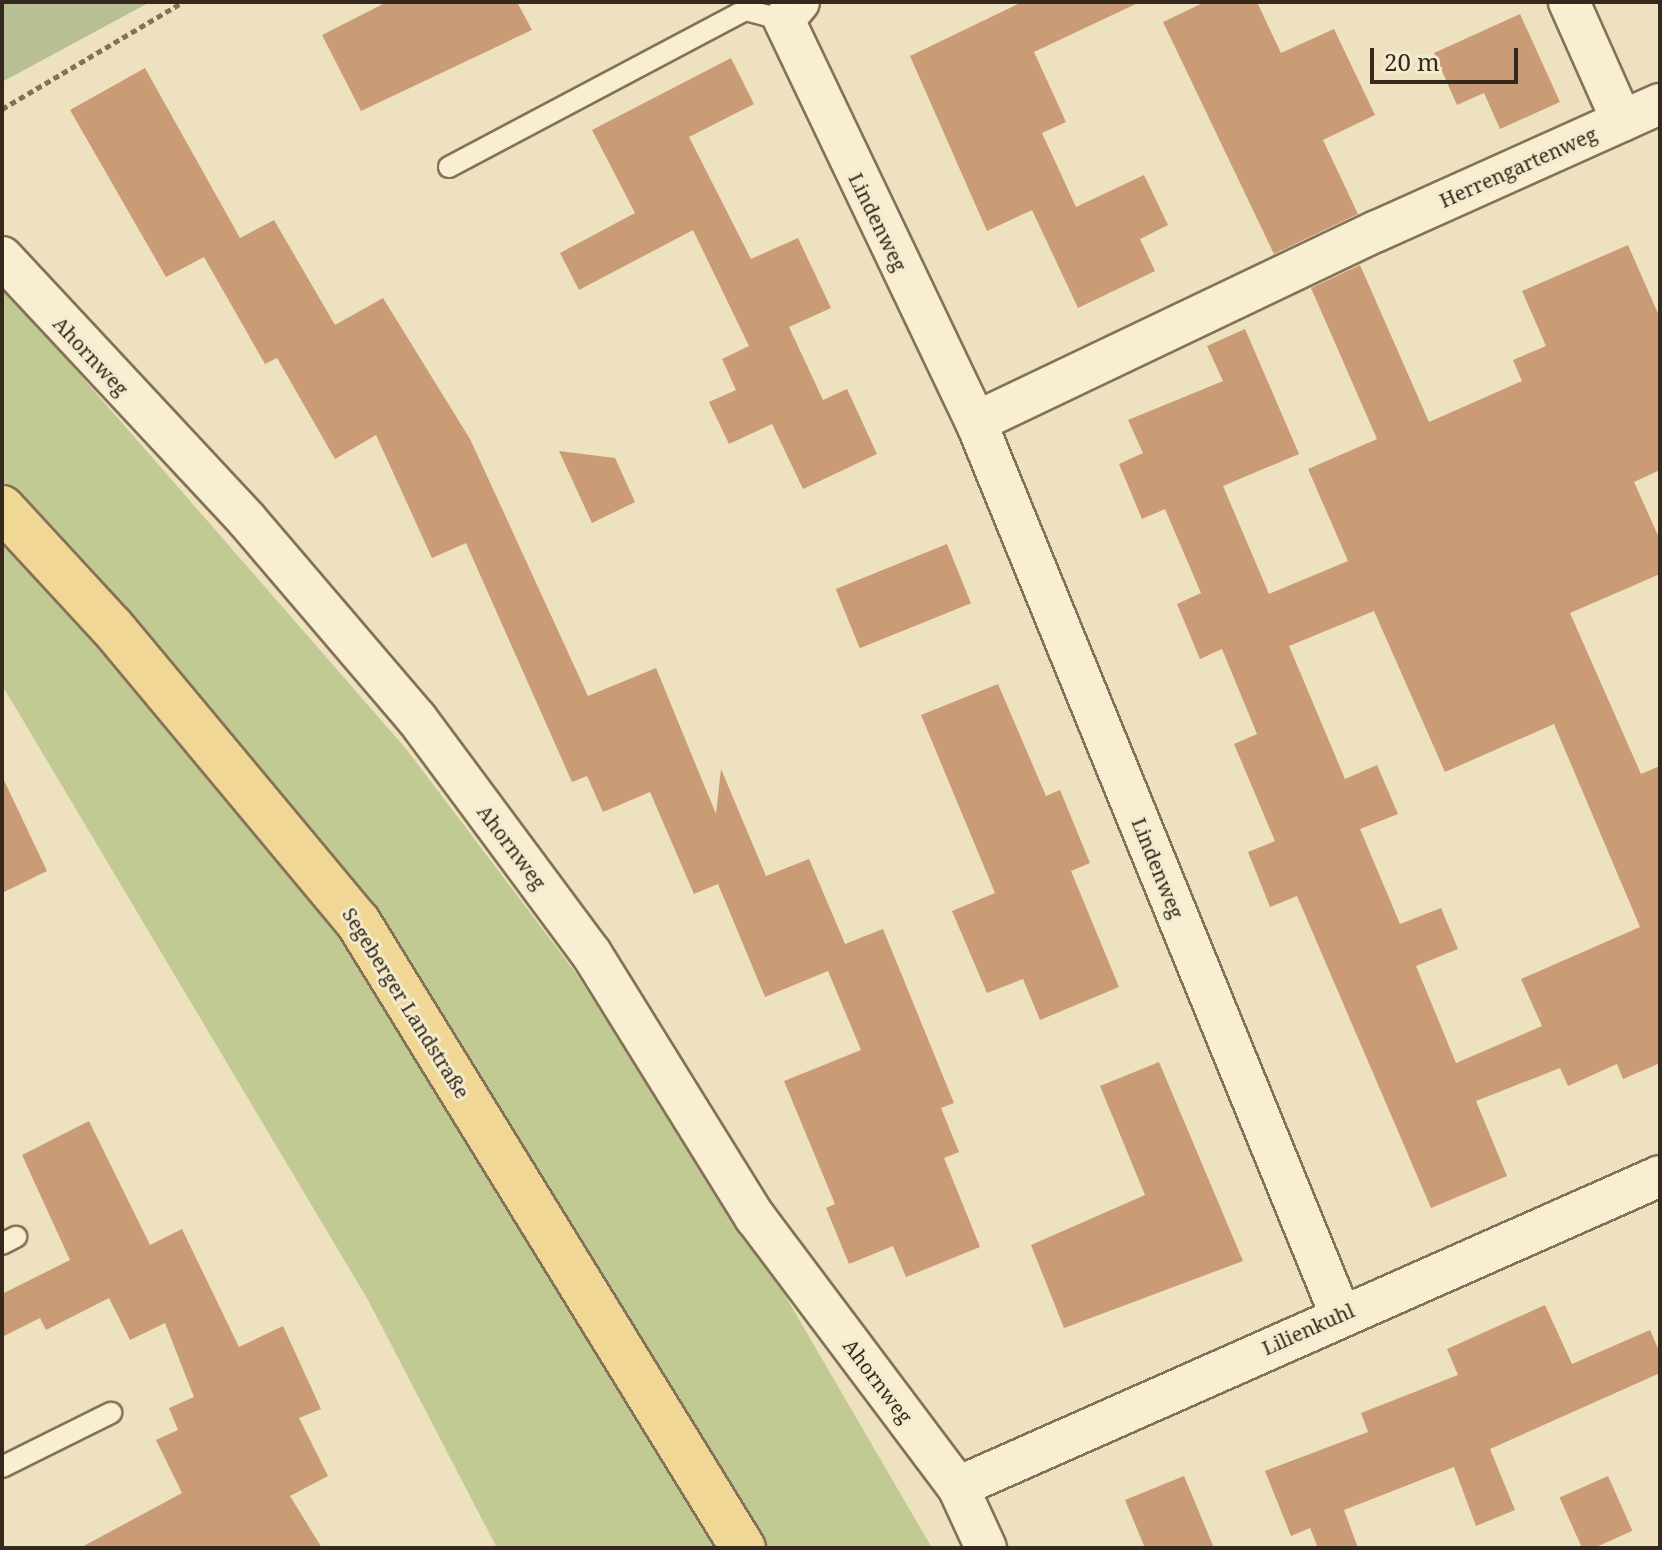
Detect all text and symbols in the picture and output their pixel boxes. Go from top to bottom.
scale bar [1374,32,1522,82]
text: 20 m [1384,45,1440,78]
street label: Herrengartenweg [1436,122,1600,212]
street label: Lindenweg [844,169,912,275]
street label: Ahornweg [48,311,134,401]
street label: Ahornweg [473,800,551,894]
street label: Lindenweg [1127,814,1189,922]
street label: Segeberger Landstraße [337,903,475,1103]
street label: Lilienkuhl [1258,1298,1358,1360]
street label: Ahornweg [839,1334,917,1428]

